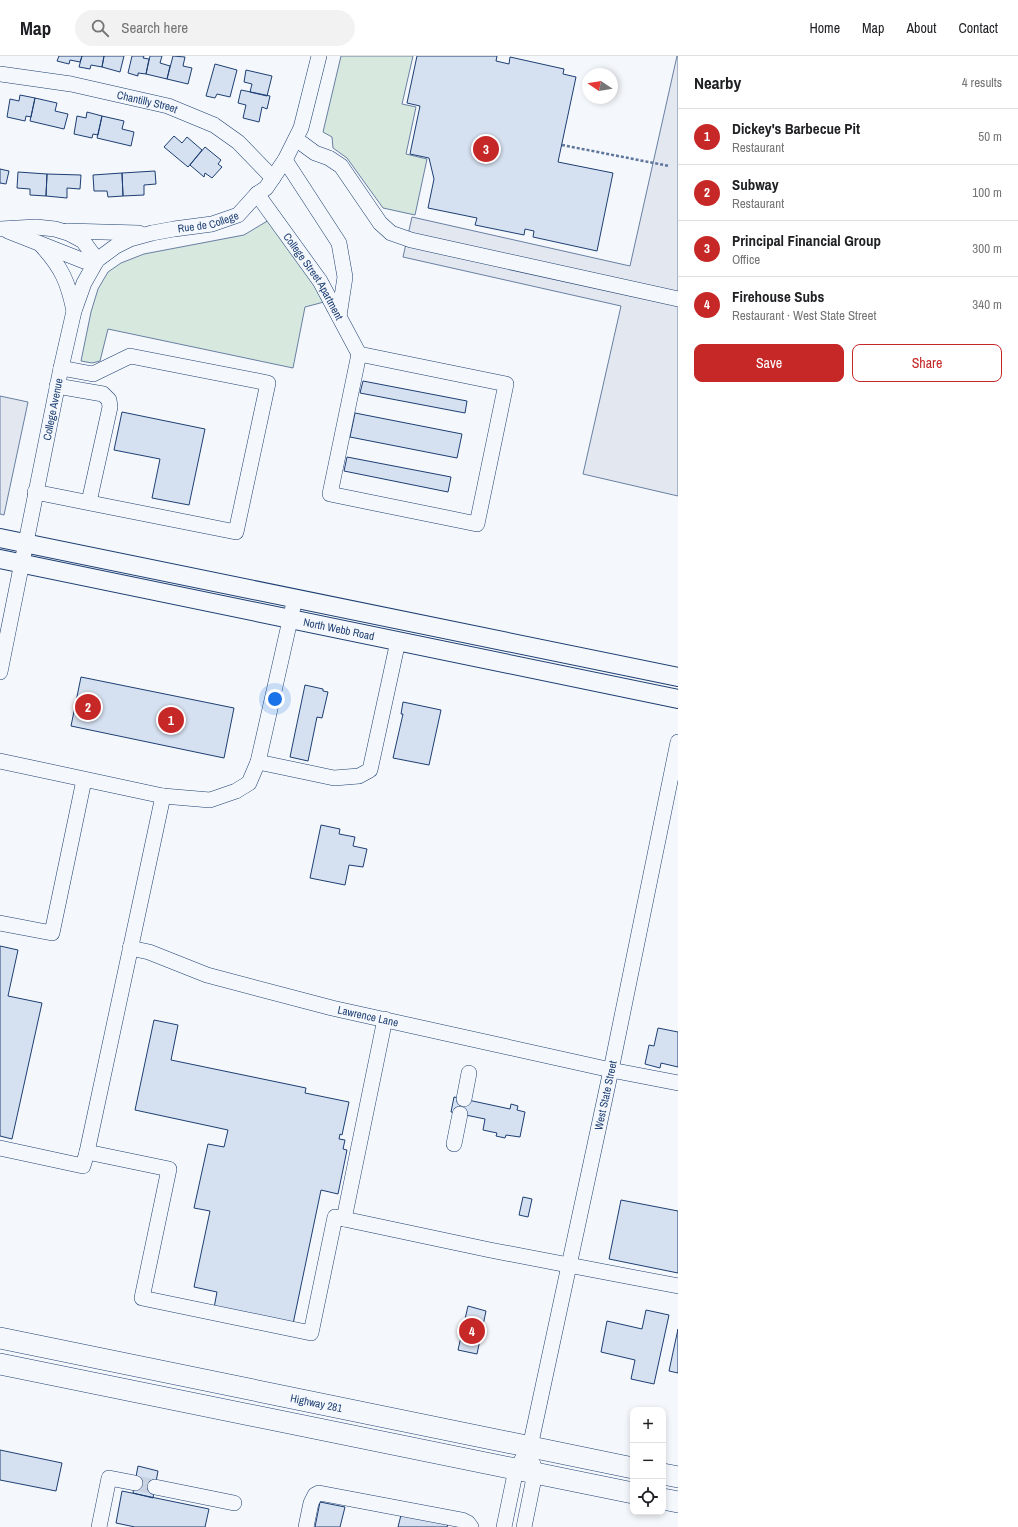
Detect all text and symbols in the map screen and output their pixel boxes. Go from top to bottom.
search box [75,10,355,46]
text: Map [20,15,51,41]
icon: search [89,17,111,39]
text: Search here [121,17,188,38]
text: Home [809,19,840,37]
text: Map [862,19,884,37]
text: About [906,19,936,37]
text: Contact [958,19,998,37]
north arrow [582,68,618,104]
text: Nearby [694,71,741,94]
text: 4 results [962,74,1002,91]
street label: Chantilly Street [116,88,180,116]
text: Dickey's Barbecue Pit [732,118,860,139]
text: 1 [704,128,710,145]
text: 50 m [978,128,1002,145]
pin: 3 [473,134,499,164]
text: Restaurant [732,139,784,156]
text: Subway [732,174,779,195]
text: 2 [704,184,710,201]
text: 100 m [972,184,1002,201]
text: Restaurant [732,195,784,212]
street label: Rue de College [177,208,241,235]
street label: College Street Apartment [280,230,347,323]
text: Principal Financial Group [732,230,881,251]
text: 3 [704,240,710,257]
text: 300 m [972,240,1002,257]
text: Office [732,251,760,268]
text: Firehouse Subs [732,286,824,307]
text: 4 [704,296,710,313]
text: 340 m [972,296,1002,313]
text: Restaurant · West State Street [732,307,876,324]
button: Save [694,344,844,382]
button: Share [852,344,1002,382]
street label: College Avenue [40,377,66,442]
street label: North Webb Road [302,615,376,643]
your location [265,689,285,709]
pin: 2 [75,692,101,722]
pin: 1 [158,705,184,735]
street label: Lawrence Lane [336,1002,400,1030]
street label: West State Street [591,1059,620,1131]
pin: 4 [459,1316,485,1346]
street label: Highway 281 [289,1391,344,1415]
map controls [630,1407,666,1515]
button: + [630,1407,666,1443]
button: − [630,1443,666,1479]
button: locate [630,1479,666,1515]

